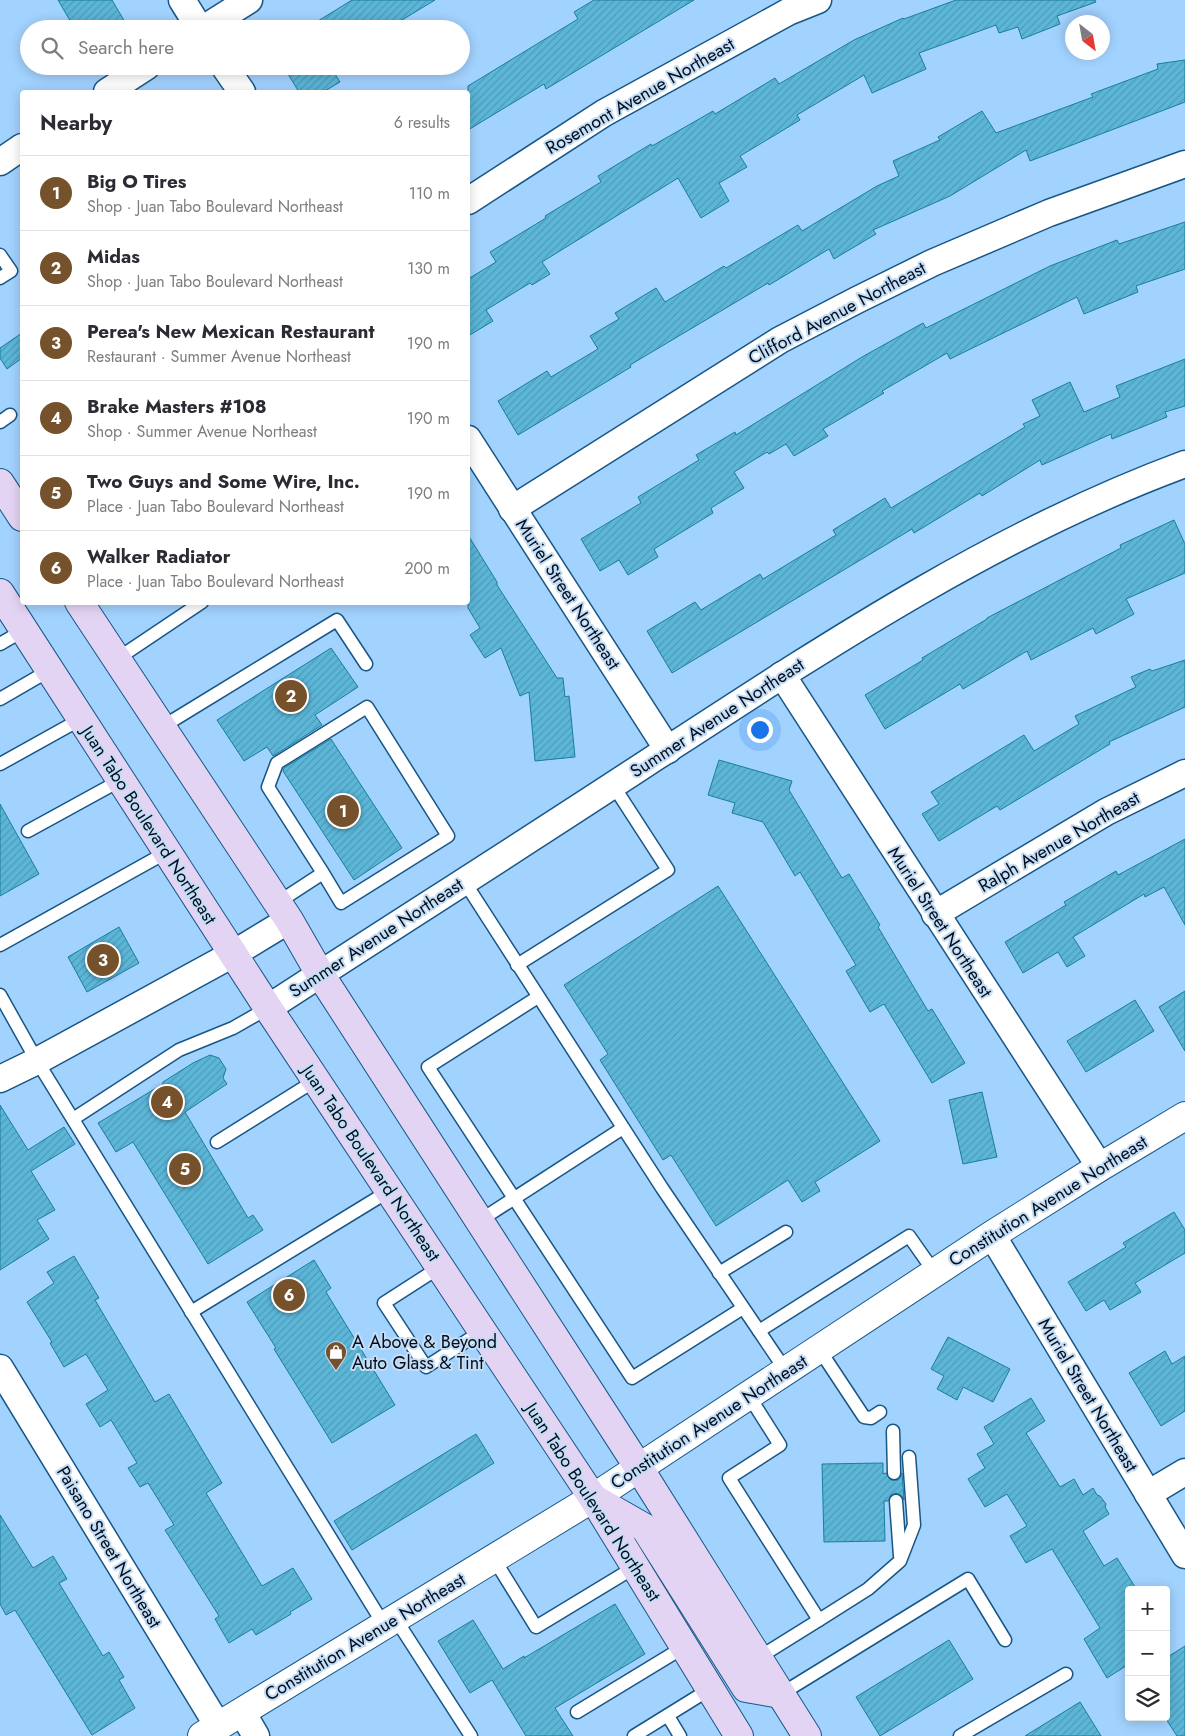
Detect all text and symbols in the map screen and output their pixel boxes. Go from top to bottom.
north arrow [1065,15,1110,60]
search box [20,20,470,75]
street label: Rosemont Avenue Northeast [541,31,740,161]
icon: search [38,34,66,62]
text: Search here [78,34,174,61]
text: Nearby [40,108,112,138]
text: 6 results [394,111,450,134]
text: Big O Tires [87,168,186,195]
text: 1 [52,182,60,205]
text: 110 m [409,182,450,205]
text: Shop · Juan Tabo Boulevard Northeast [87,195,343,218]
text: Midas [87,243,140,270]
street label: Clifford Avenue Northeast [744,255,931,371]
text: 2 [51,257,61,280]
text: 130 m [407,257,450,280]
text: Shop · Juan Tabo Boulevard Northeast [87,270,343,293]
text: Perea's New Mexican Restaurant [87,318,375,345]
text: 3 [51,332,61,355]
text: 190 m [407,332,450,355]
text: Restaurant · Summer Avenue Northeast [87,345,351,368]
text: Brake Masters #108 [87,393,267,420]
text: 4 [50,407,62,430]
text: 190 m [407,407,450,430]
text: Shop · Summer Avenue Northeast [87,420,317,443]
text: Two Guys and Some Wire, Inc. [87,468,360,495]
text: 5 [51,482,61,505]
text: 190 m [407,482,450,505]
text: Place · Juan Tabo Boulevard Northeast [87,495,344,518]
street label: Muriel Street Northeast [509,513,627,675]
text: Walker Radiator [87,543,231,570]
text: 6 [51,557,61,580]
text: 200 m [404,557,450,580]
text: Place · Juan Tabo Boulevard Northeast [87,570,344,593]
street label: Summer Avenue Northeast [625,651,810,784]
pin: 2 [275,677,307,715]
your location [747,717,773,743]
street label: Juan Tabo Boulevard Northeast [74,719,223,930]
street label: Ralph Avenue Northeast [973,785,1145,899]
pin: 1 [327,792,359,830]
street label: Muriel Street Northeast [881,841,999,1003]
street label: Summer Avenue Northeast [284,871,469,1004]
pin: 3 [87,941,119,979]
street label: Juan Tabo Boulevard Northeast [294,1058,447,1267]
pin: 4 [151,1083,183,1121]
street label: Constitution Avenue Northeast [944,1129,1153,1273]
pin: 5 [169,1150,201,1188]
pin: 6 [273,1276,305,1314]
street label: Muriel Street Northeast [1032,1313,1145,1477]
place label: A Above & Beyond Auto Glass & Tint [352,1329,497,1376]
shop icon: A Above & Beyond Auto Glass & Tint [324,1340,348,1371]
street label: Constitution Avenue Northeast [605,1348,813,1496]
street label: Juan Tabo Boulevard Northeast [518,1396,667,1607]
street label: Paisano Street Northeast [50,1461,168,1633]
street label: Constitution Avenue Northeast [260,1566,471,1707]
map controls [1125,1586,1170,1721]
button: + [1125,1586,1170,1631]
button: − [1125,1631,1170,1676]
button: layers [1125,1676,1170,1721]

